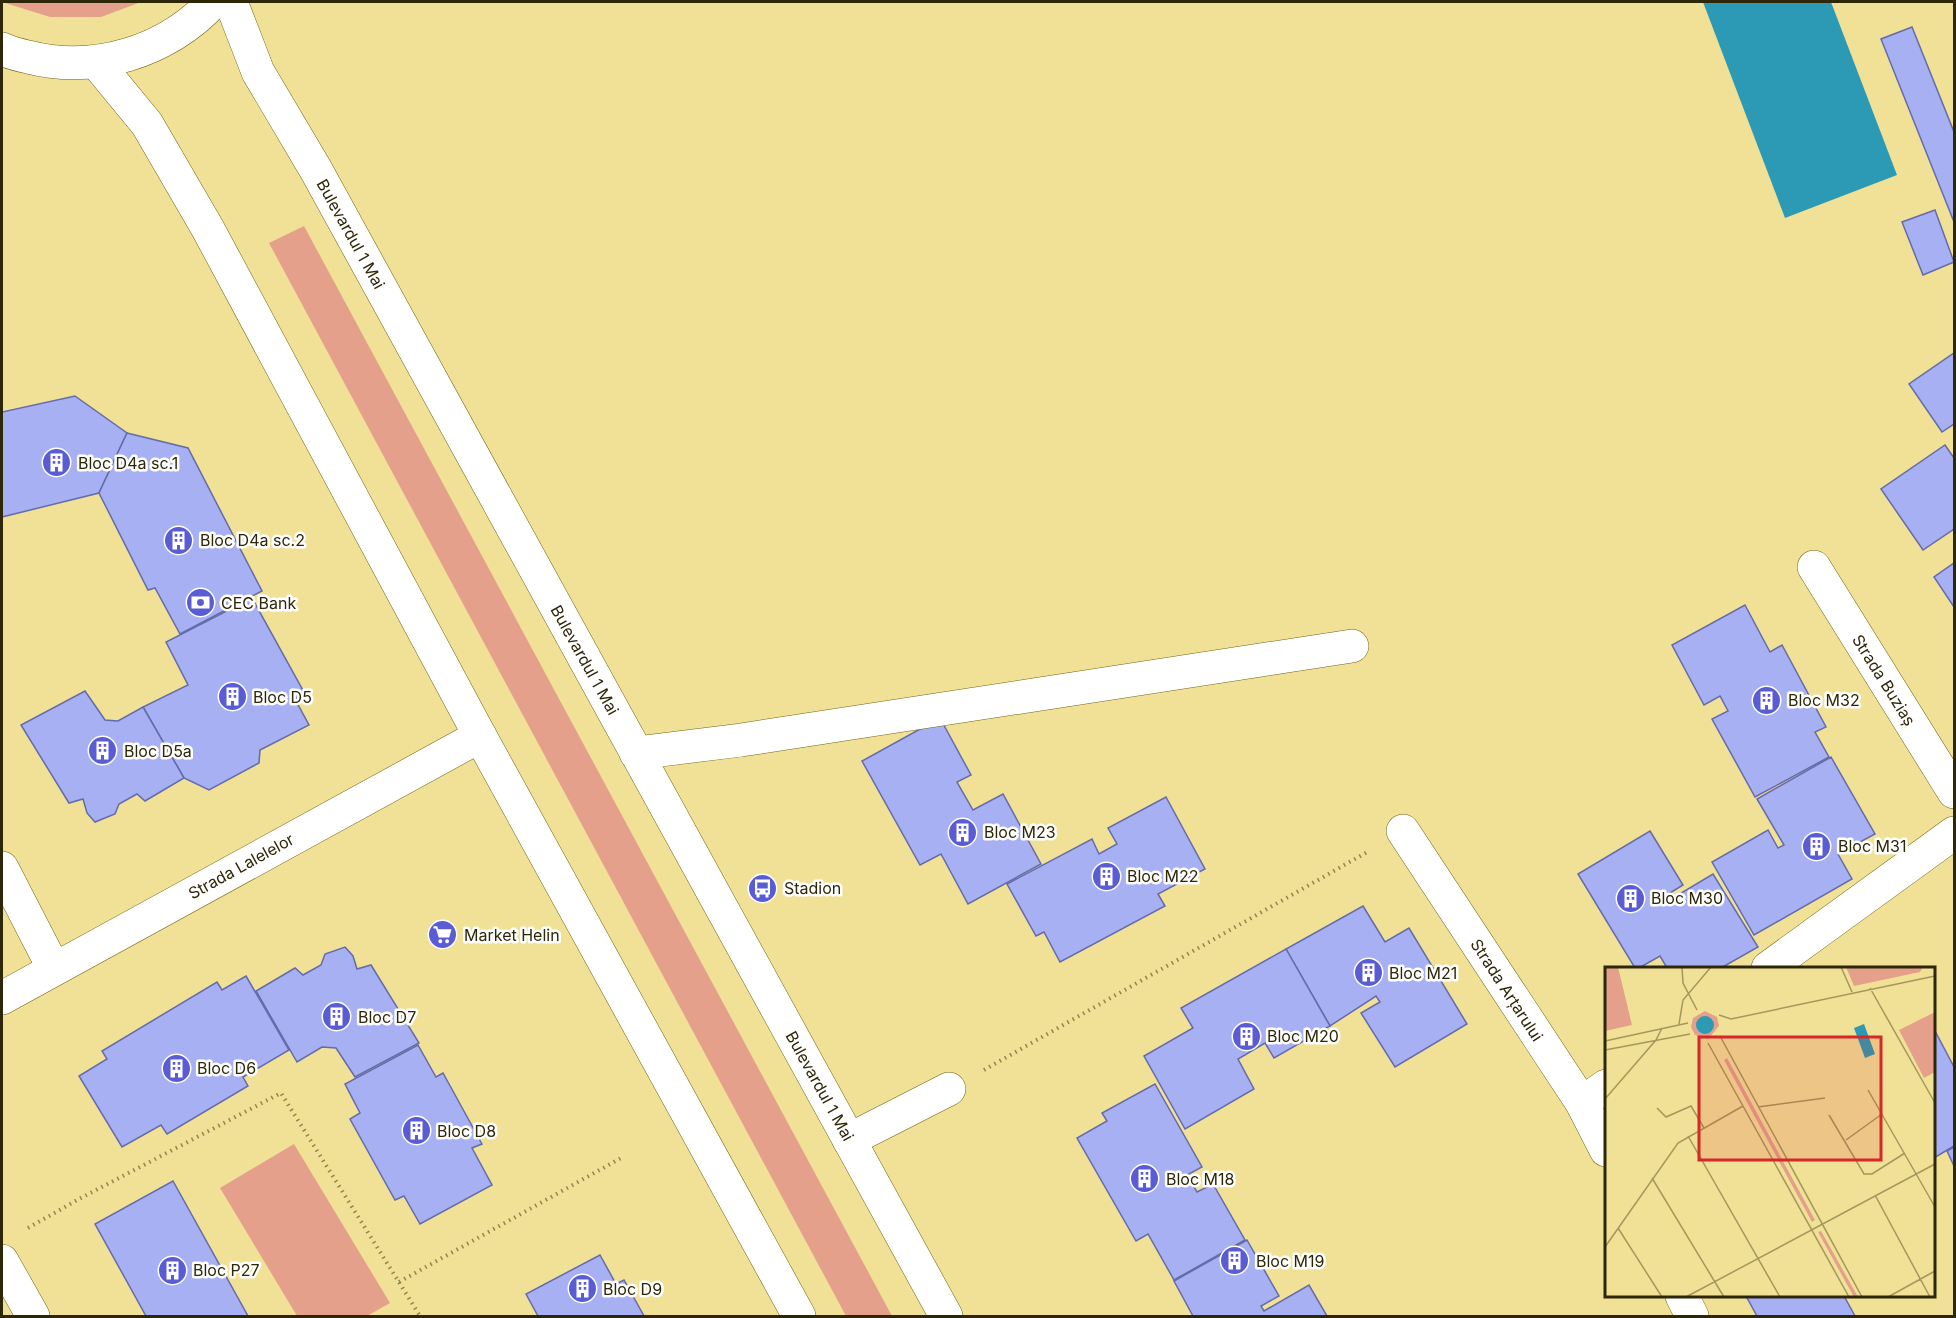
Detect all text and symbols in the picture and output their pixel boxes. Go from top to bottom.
street label: Bulevardul 1 Mai [313,176,389,292]
building icon: Bloc D4a sc.1 [41,447,73,479]
place label: Bloc D4a sc.1 [78,453,178,473]
building icon: Bloc D4a sc.2 [163,524,195,556]
place label: Bloc D4a sc.2 [200,530,305,550]
bank icon: CEC Bank [184,587,216,619]
place label: CEC Bank [221,593,296,613]
street label: Bulevardul 1 Mai [547,602,623,718]
street label: Strada Buziaș [1848,631,1920,729]
building icon: Bloc D5 [216,681,248,713]
building icon: Bloc M32 [1751,684,1783,716]
place label: Bloc D5 [253,687,312,707]
place label: Bloc M32 [1788,690,1860,710]
building icon: Bloc D5a [87,735,119,767]
place label: Bloc D5a [124,741,192,761]
building icon: Bloc M23 [947,816,979,848]
place label: Bloc M23 [984,822,1056,842]
street label: Strada Lalelelor [185,829,297,903]
building icon: Bloc M31 [1801,830,1833,862]
place label: Bloc M31 [1838,836,1906,856]
building icon: Bloc M22 [1090,860,1122,892]
place label: Bloc M22 [1127,866,1199,886]
bus stop icon: Stadion [747,872,779,904]
place label: Stadion [784,878,841,898]
building icon: Bloc M30 [1614,882,1646,914]
place label: Bloc M30 [1651,888,1723,908]
supermarket icon: Market Helin [427,919,459,951]
place label: Market Helin [464,925,560,945]
street label: Strada Arțarului [1466,935,1548,1045]
building icon: Bloc M21 [1352,957,1384,989]
place label: Bloc M21 [1389,963,1457,983]
inset map [1605,967,1935,1297]
building icon: Bloc D7 [321,1001,353,1033]
place label: Bloc D7 [358,1007,416,1027]
building icon: Bloc M20 [1230,1020,1262,1052]
place label: Bloc M20 [1267,1026,1339,1046]
street label: Bulevardul 1 Mai [782,1028,858,1144]
building icon: Bloc D6 [160,1052,192,1084]
place label: Bloc D6 [197,1058,256,1078]
building icon: Bloc D8 [400,1115,432,1147]
place label: Bloc D8 [437,1121,496,1141]
building icon: Bloc M18 [1129,1163,1161,1195]
place label: Bloc M18 [1166,1169,1234,1189]
building icon: Bloc M19 [1219,1245,1251,1277]
place label: Bloc M19 [1256,1251,1324,1271]
building icon: Bloc P27 [156,1254,188,1286]
place label: Bloc P27 [193,1260,260,1280]
building icon: Bloc D9 [566,1273,598,1305]
place label: Bloc D9 [603,1279,662,1299]

